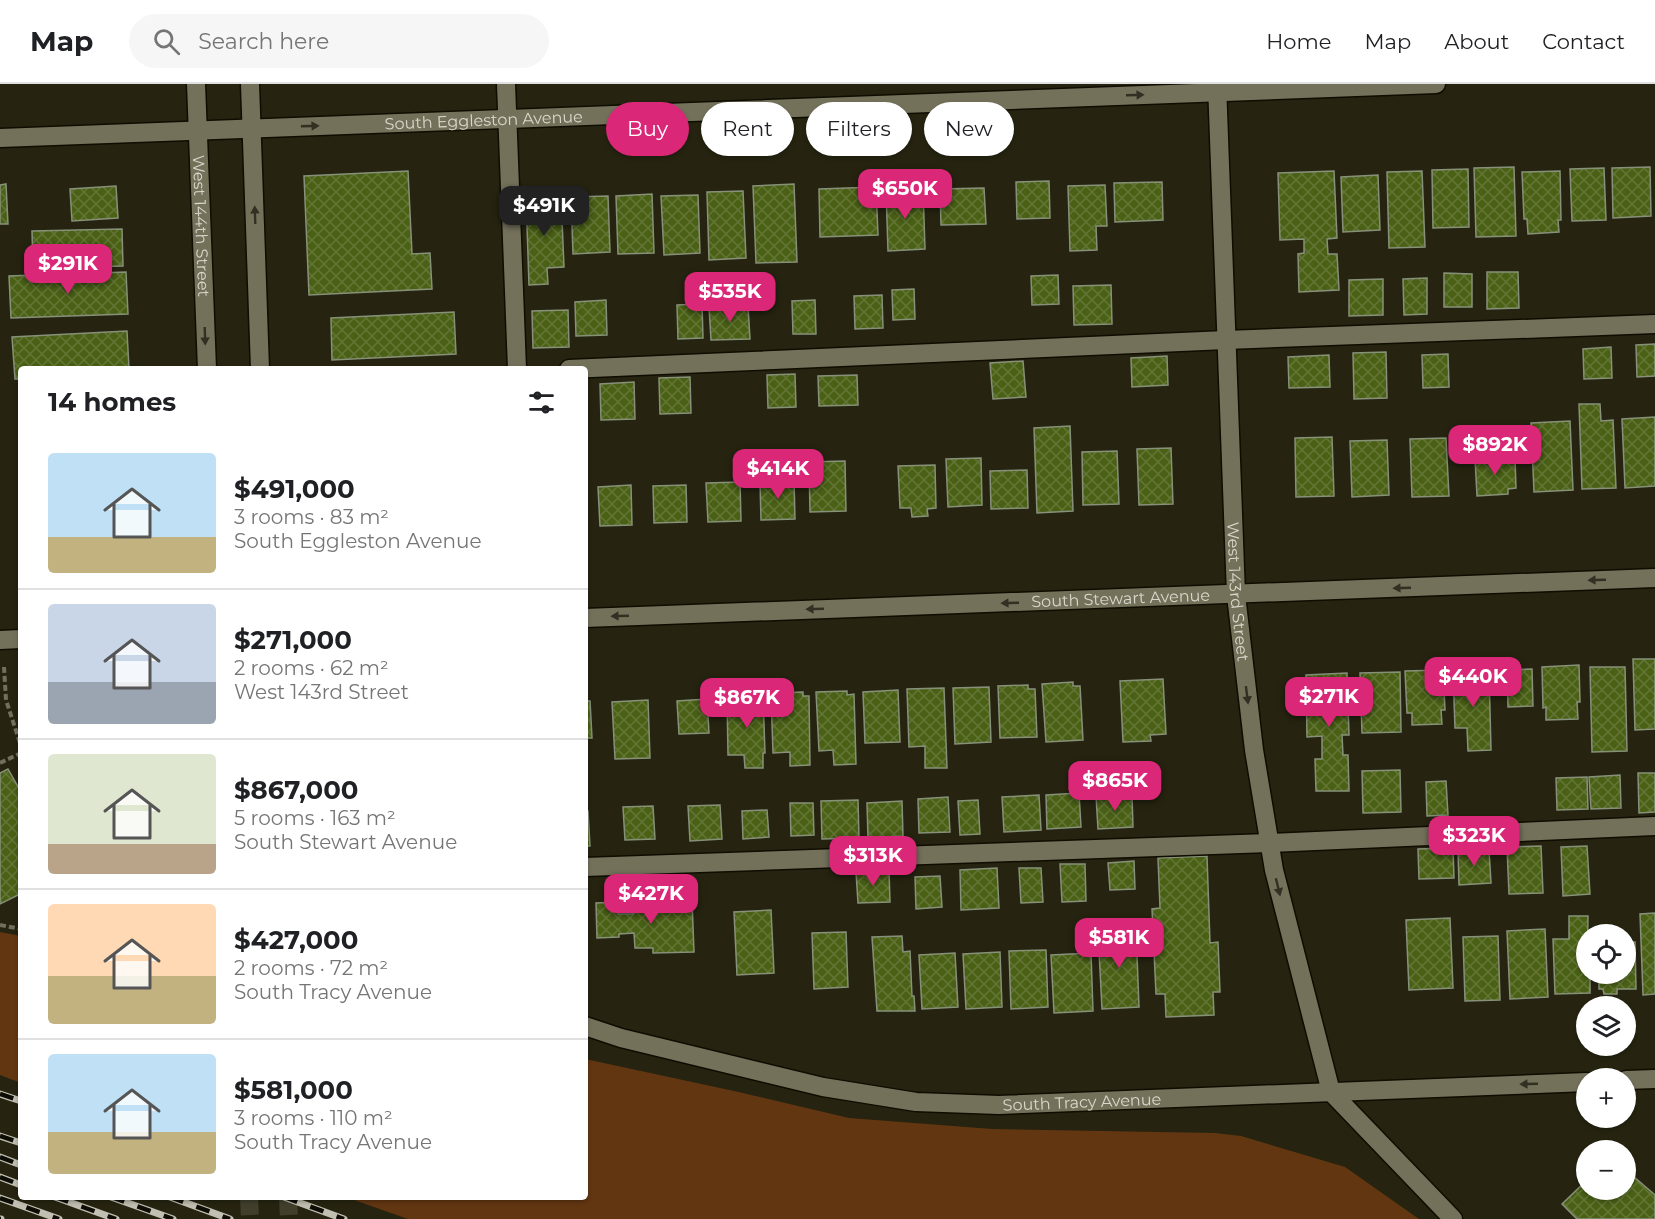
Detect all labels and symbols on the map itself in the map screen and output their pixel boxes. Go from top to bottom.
one-way arrow [1125,91,1144,100]
street label: South Eggleston Avenue [384,107,583,133]
one-way arrow [301,122,320,131]
street label: West 144th Street [189,155,214,298]
pin: $650K [863,169,947,220]
pin: $491K [502,186,586,237]
one-way arrow [250,206,259,225]
pin: $291K [26,244,110,295]
pin: $535K [688,272,772,323]
one-way arrow [201,326,210,345]
pin: $892K [1453,425,1537,476]
pin: $414K [736,449,820,500]
street label: West 143rd Street [1224,521,1253,663]
one-way arrow [1587,575,1606,585]
one-way arrow [1392,583,1411,593]
street label: South Stewart Avenue [1031,585,1210,611]
one-way arrow [1000,598,1019,607]
one-way arrow [806,605,825,614]
one-way arrow [611,612,630,621]
pin: $440K [1431,657,1515,708]
pin: $271K [1287,677,1371,728]
pin: $867K [705,678,789,729]
one-way arrow [1243,685,1252,704]
pin: $865K [1073,761,1157,812]
pin: $323K [1432,816,1516,867]
pin: $313K [831,836,915,887]
pin: $427K [609,874,693,925]
one-way arrow [1274,878,1284,896]
pin: $581K [1077,918,1161,969]
one-way arrow [1519,1079,1538,1089]
street label: South Tracy Avenue [1002,1089,1162,1114]

